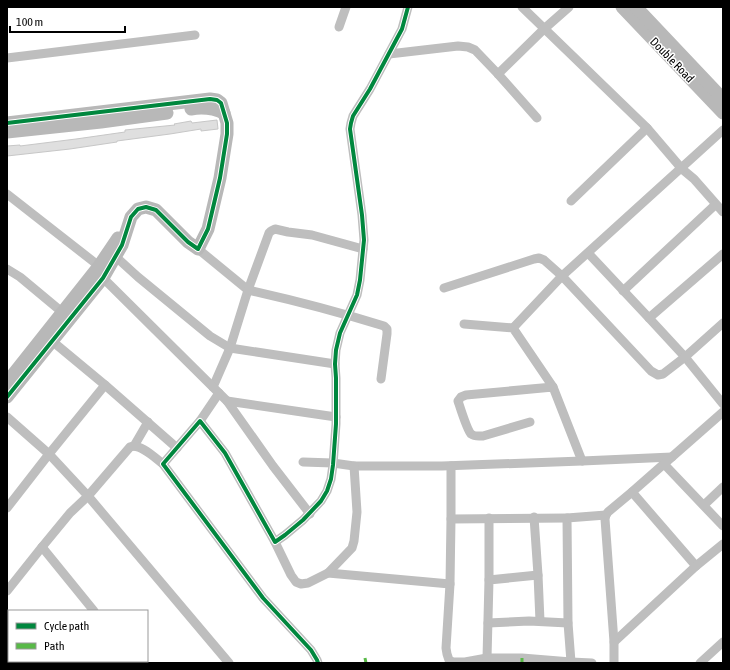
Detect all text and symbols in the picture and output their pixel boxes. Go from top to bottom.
scale bar [10,8,125,34]
text: 100 m [16,15,43,29]
street label: Double Road [647,35,697,85]
legend [8,610,148,662]
text: Cycle path [44,619,89,633]
text: Path [44,639,65,653]

